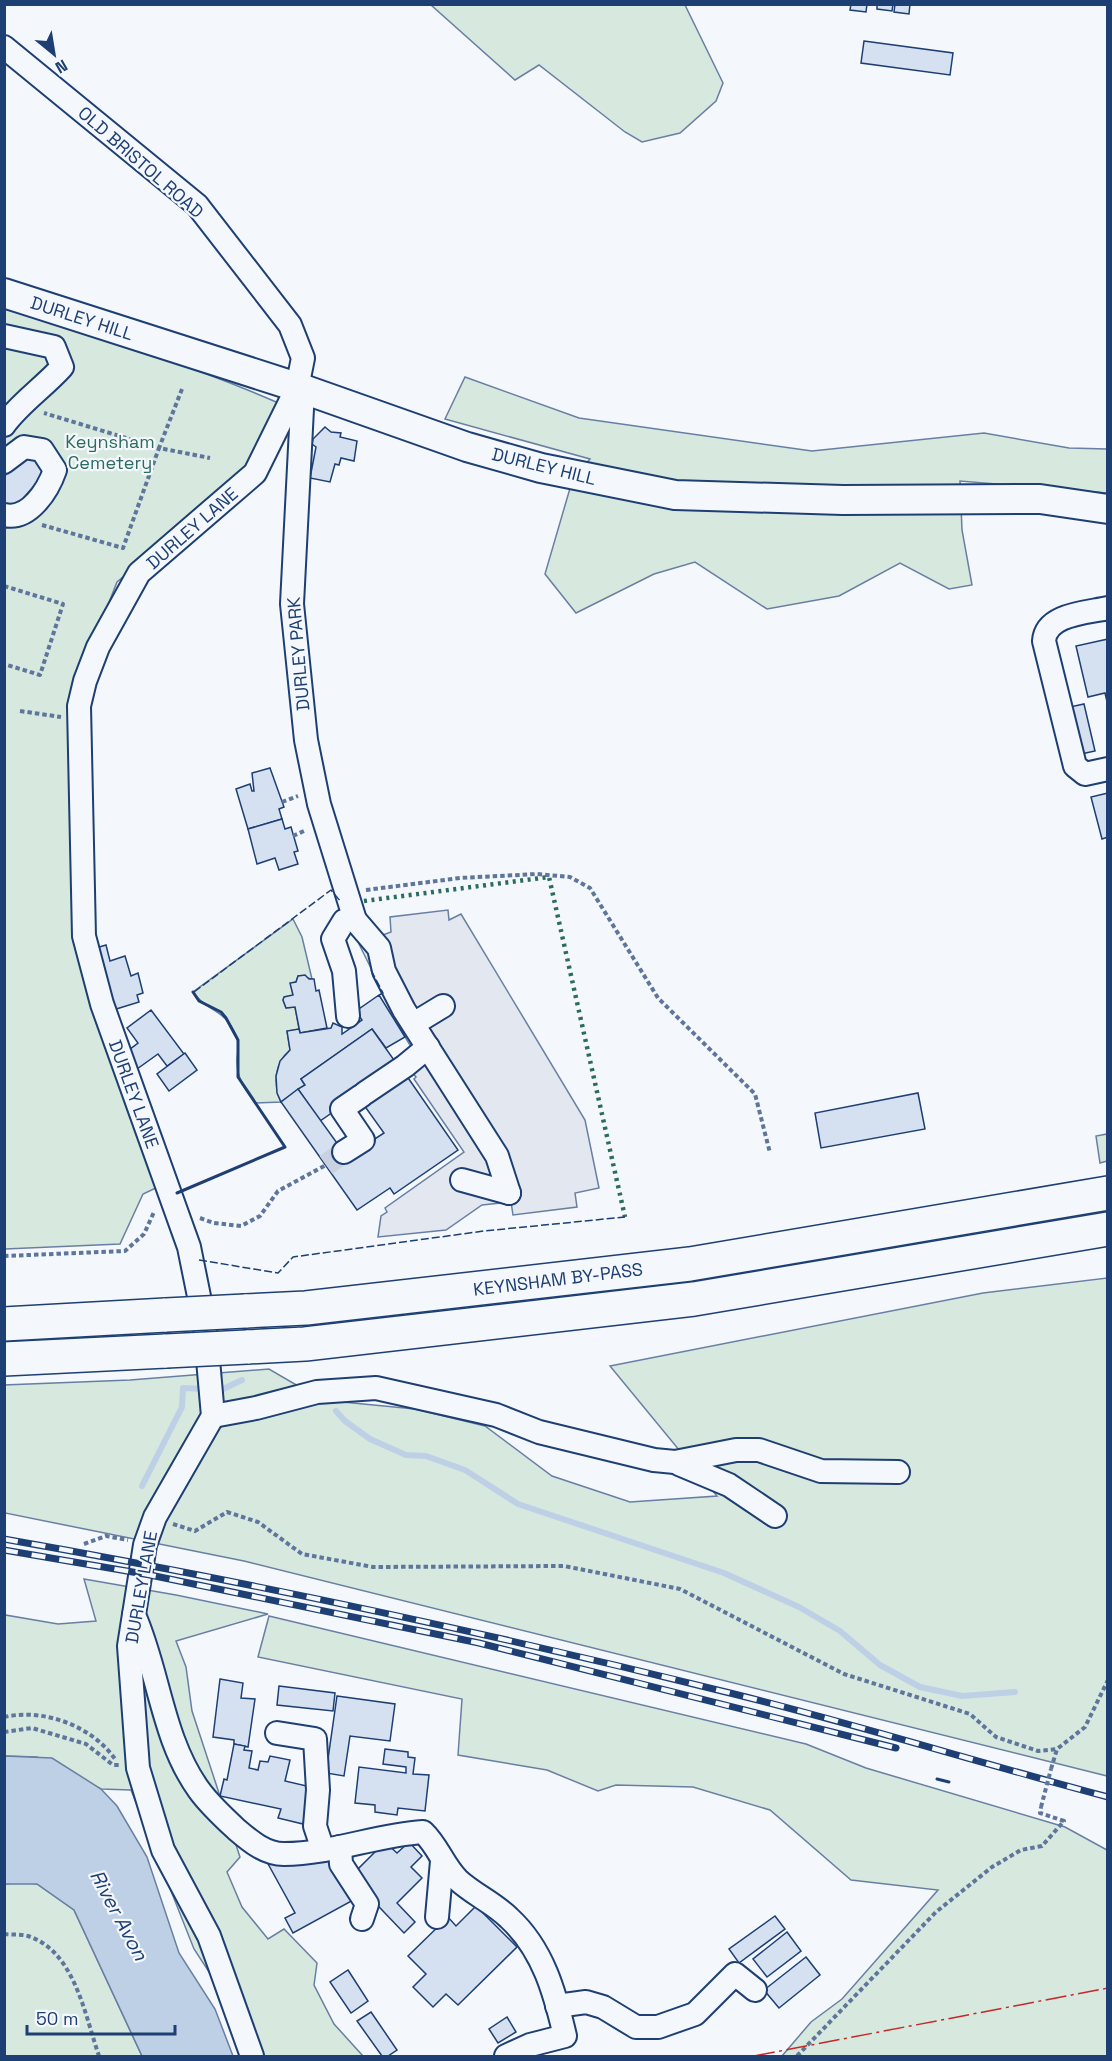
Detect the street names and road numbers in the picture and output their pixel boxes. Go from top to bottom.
street label: OLD BRISTOL ROAD [73,101,209,223]
street label: DURLEY HILL [28,291,136,345]
street label: DURLEY HILL [490,442,599,490]
street label: DURLEY LANE [141,482,243,574]
street label: DURLEY PARK [282,596,314,712]
street label: DURLEY LANE [104,1037,164,1151]
street label: KEYNSHAM BY-PASS [472,1257,644,1301]
street label: DURLEY LANE [120,1529,162,1645]

